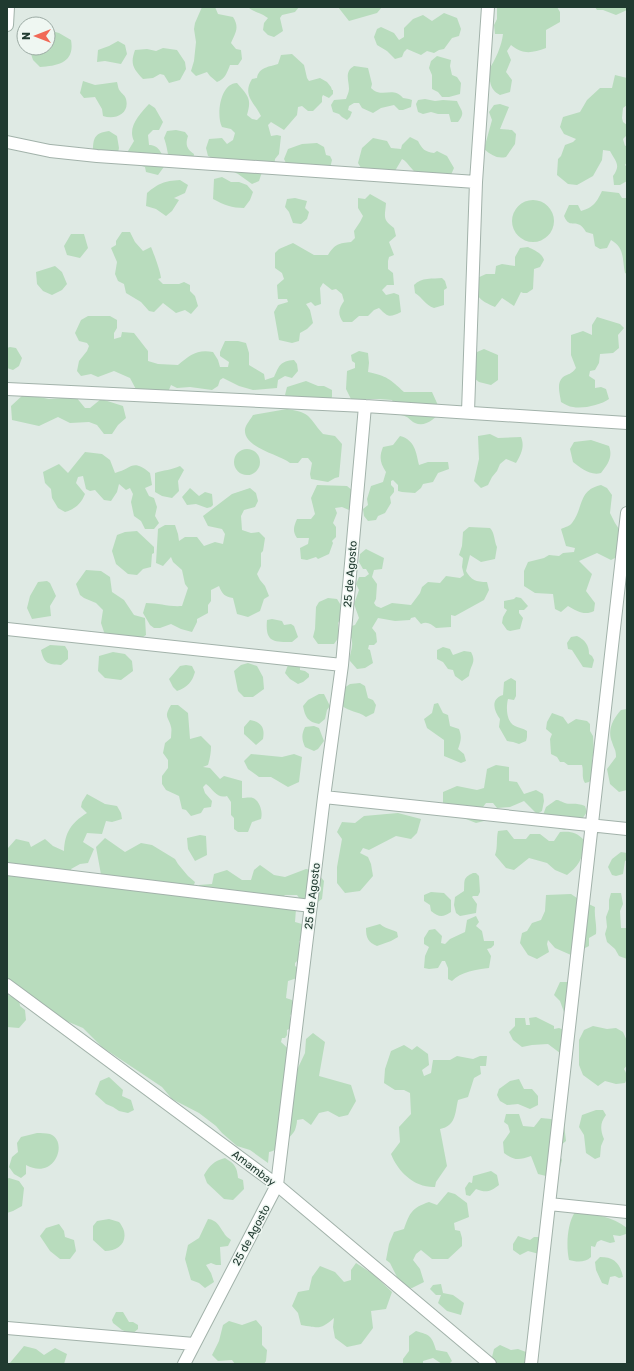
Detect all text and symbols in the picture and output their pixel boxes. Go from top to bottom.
north arrow [16,16,56,56]
text: N [20,32,33,40]
street label: 25 de Agosto [341,540,360,608]
street label: 25 de Agosto [302,862,323,930]
street label: Amambay [229,1148,278,1189]
street label: 25 de Agosto [230,1203,273,1268]

